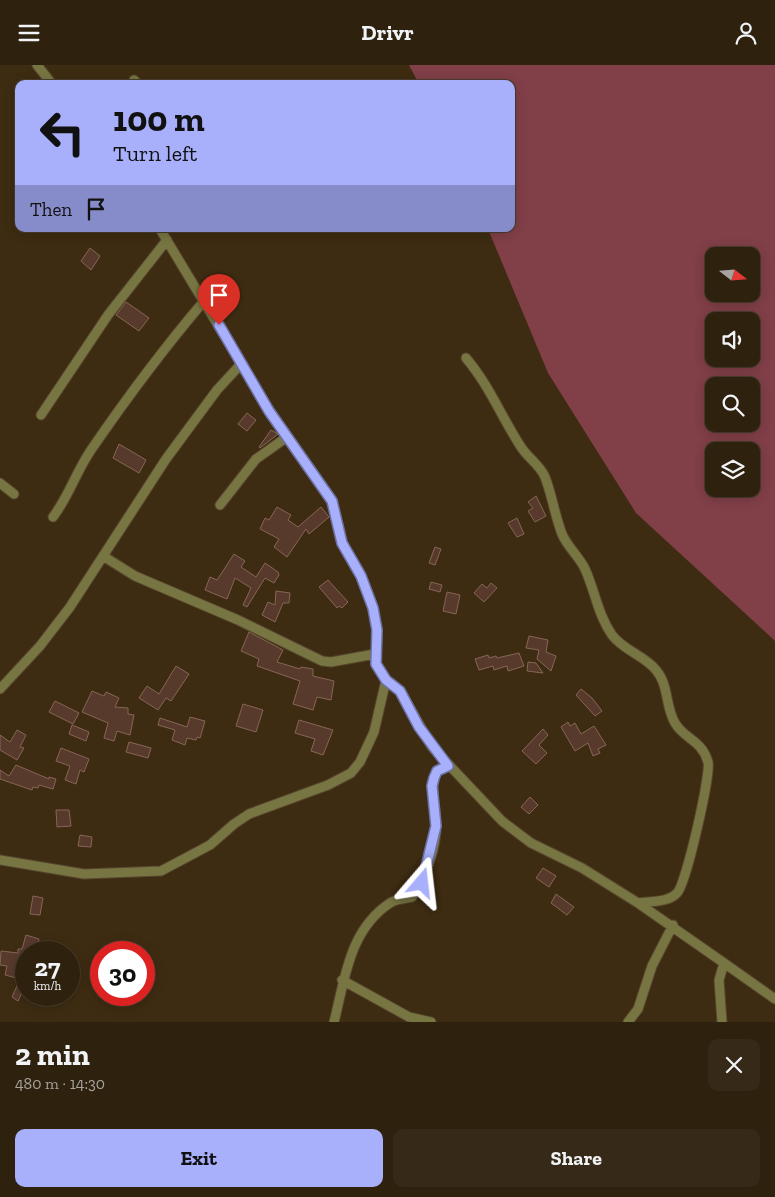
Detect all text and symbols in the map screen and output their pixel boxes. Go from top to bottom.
icon: menu [15,19,43,47]
text: Drivr [361,19,414,46]
icon: person [732,19,760,47]
text: 100 m [113,98,205,140]
icon: left [30,100,95,165]
text: Turn left [113,140,197,167]
icon: arrive [82,195,110,223]
text: Then [30,198,72,221]
north arrow [705,247,760,303]
map controls [705,247,760,497]
pin [198,274,240,325]
icon: arrive [205,281,233,309]
button: sound [705,312,760,367]
button: search [705,377,760,432]
button: layers [705,442,760,497]
position arrow [395,856,447,908]
speed limit sign: 30 [90,941,155,1006]
text: 27 [35,952,60,982]
text: km/h [34,979,61,993]
text: 2 min [15,1037,90,1073]
button: close [708,1039,760,1091]
text: 480 m · 14:30 [15,1074,105,1093]
button: Exit [15,1129,383,1187]
button: Share [393,1129,760,1187]

